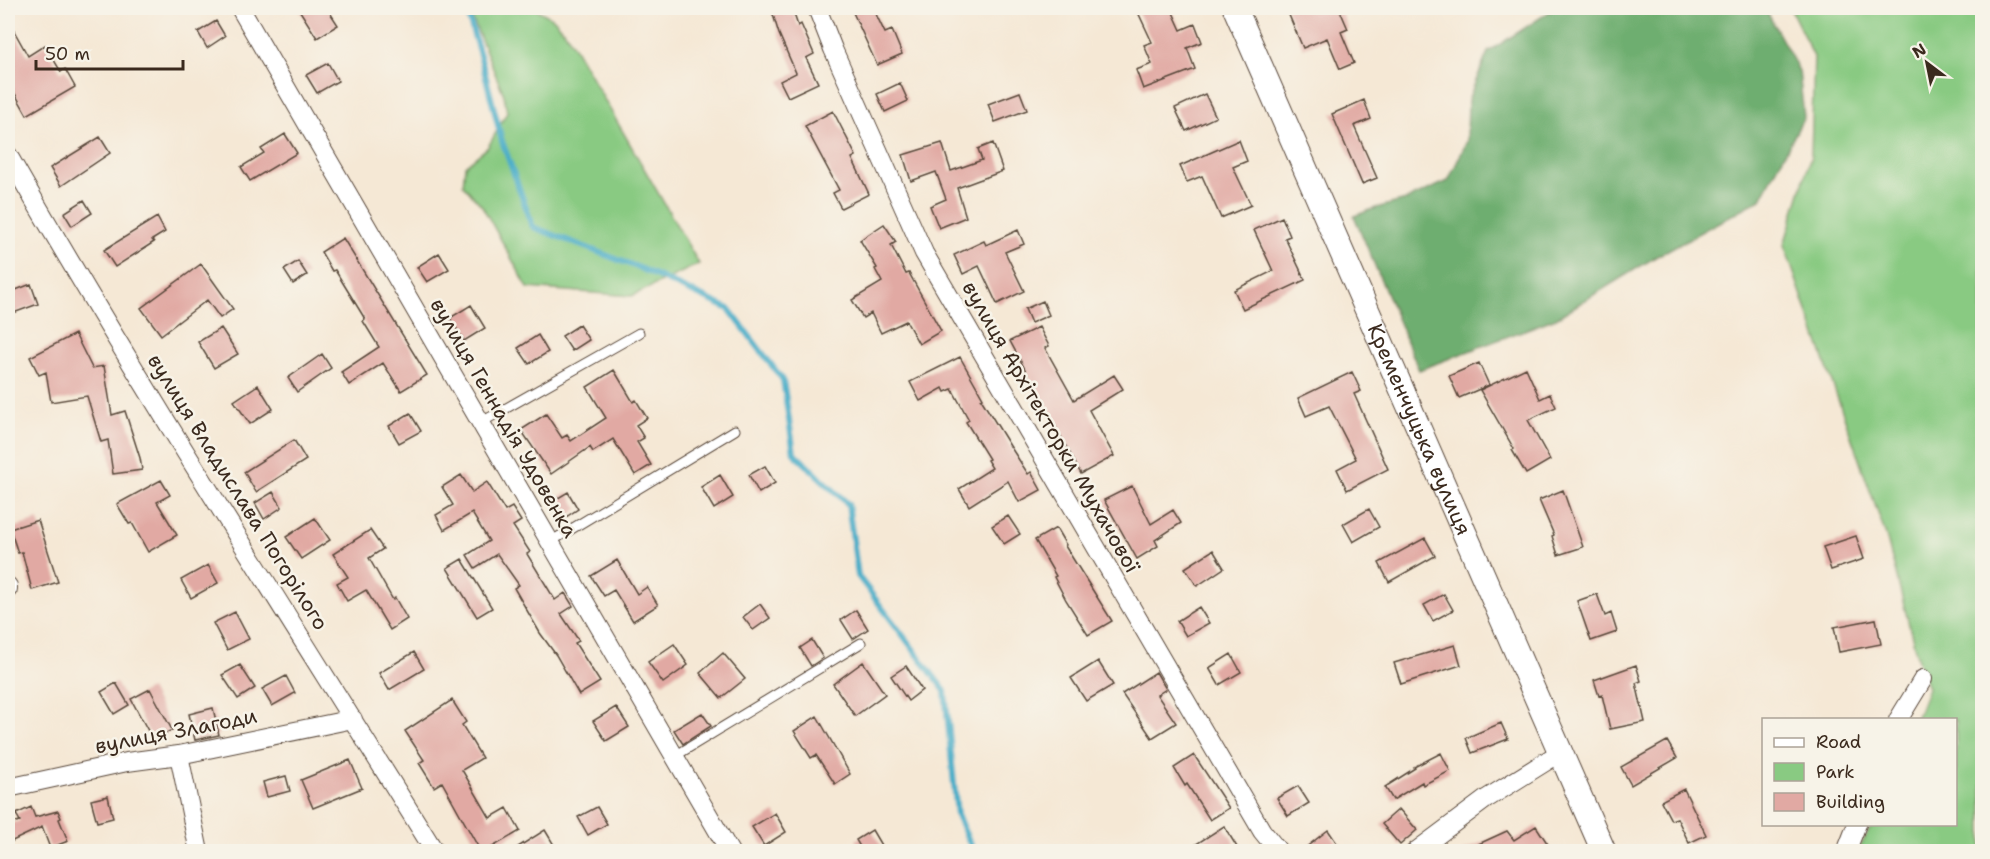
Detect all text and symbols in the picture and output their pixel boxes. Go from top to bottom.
scale bar [36,33,183,71]
north arrow [1897,33,1957,93]
text: N [1908,38,1930,63]
text: 50 m [45,42,90,66]
street label: вулиця Архітекторки Мухачової [956,276,1147,579]
street label: вулиця Геннадія Удовенка [424,293,584,543]
street label: Кременчуцька вулиця [1361,319,1478,540]
street label: вулиця Владислава Погорілого [141,349,335,635]
street label: вулиця Злагоди [93,702,260,760]
legend [1762,718,1957,826]
text: Road [1816,730,1861,754]
text: Park [1816,760,1855,784]
text: Building [1816,790,1885,814]

